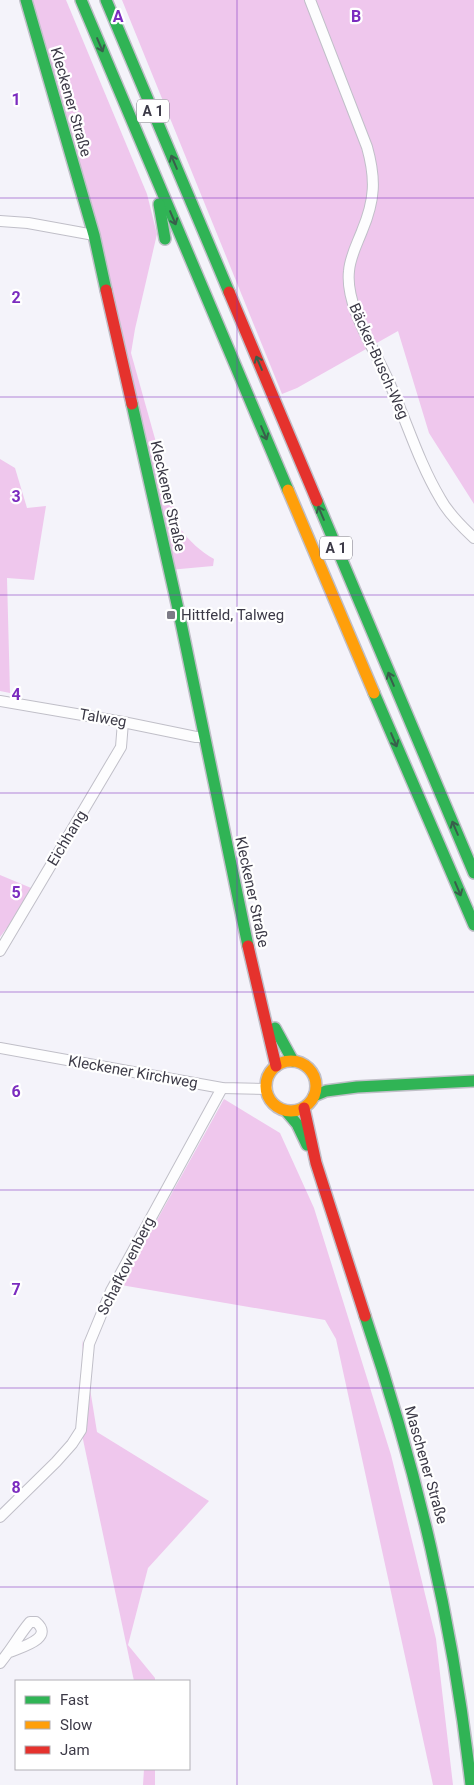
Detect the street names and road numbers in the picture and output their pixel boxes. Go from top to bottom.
street label: Kleckener Straße [47,45,95,159]
road number: A 1 [137,100,169,122]
street label: Bäcker-Busch-Weg [345,300,413,422]
street label: Kleckener Straße [147,439,189,553]
road number: A 1 [320,536,352,560]
street label: Talweg [78,705,128,731]
street label: Eichhang [43,807,91,869]
street label: Kleckener Straße [231,835,273,949]
street label: Kleckener Kirchweg [67,1052,199,1092]
street label: Schafkovenberg [94,1214,158,1318]
street label: Maschener Straße [401,1404,451,1526]

